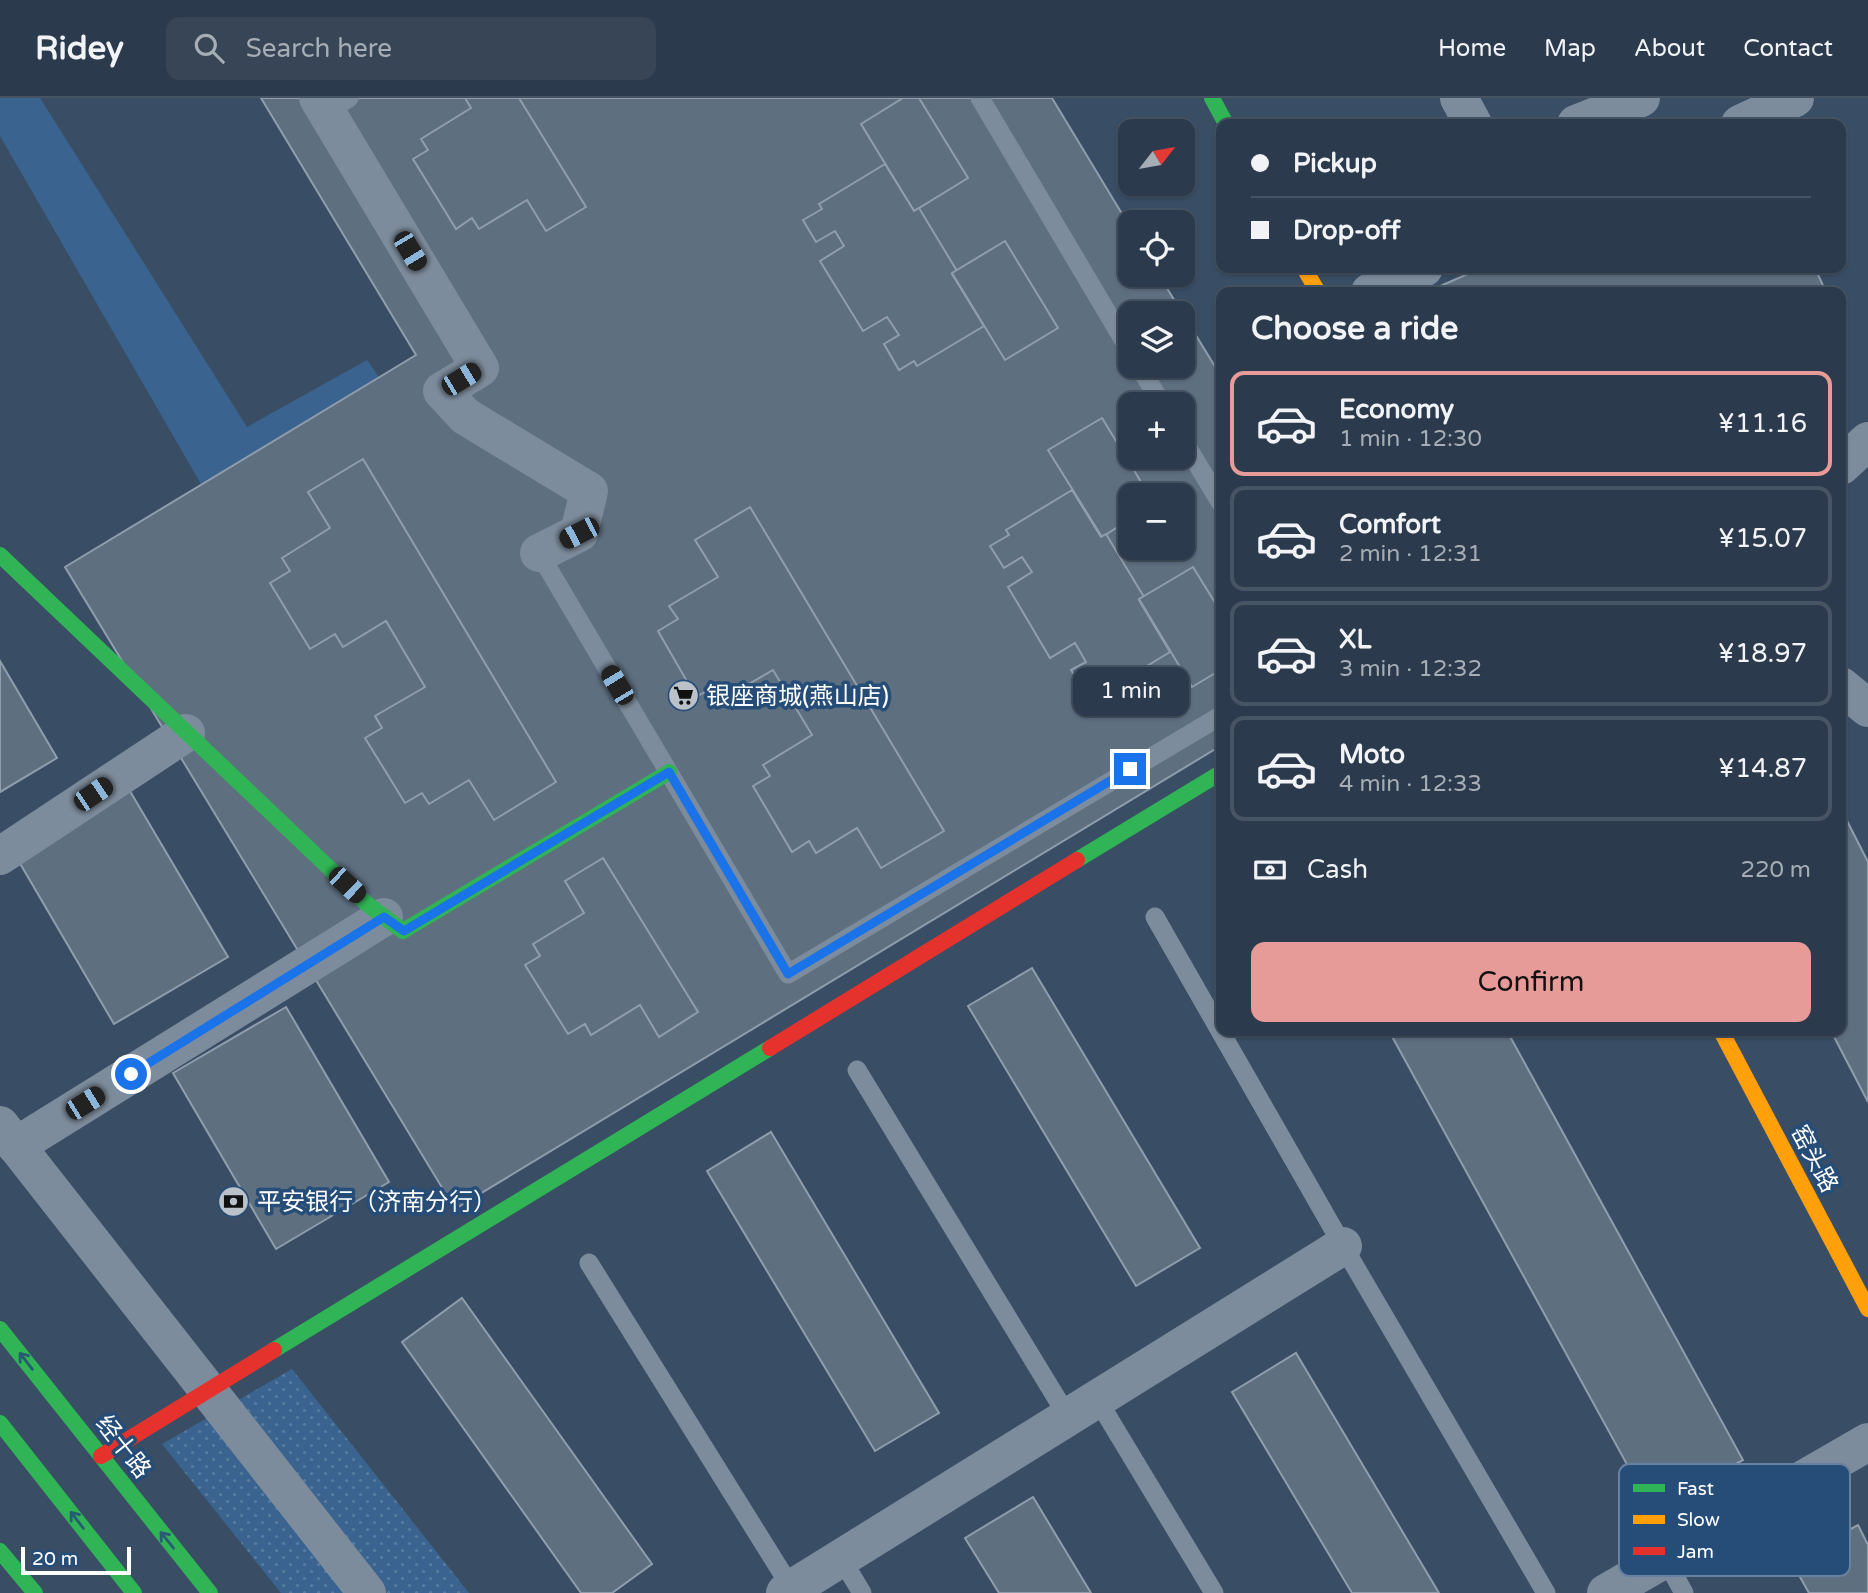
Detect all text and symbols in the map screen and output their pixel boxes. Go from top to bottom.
search box [166,17,656,80]
text: Ridey [35,29,124,68]
icon: search [190,29,228,67]
text: Search here [246,33,392,64]
text: Home [1438,34,1506,63]
text: Map [1544,34,1596,63]
text: About [1634,34,1705,63]
text: Contact [1743,34,1833,63]
north arrow [1118,119,1195,196]
map controls [1118,119,1195,560]
text: Pickup [1293,148,1377,179]
button: locate [1118,210,1195,287]
text: Drop-off [1293,215,1400,246]
car [391,228,430,274]
button: layers [1118,301,1195,378]
text: Choose a ride [1251,310,1458,348]
car [438,359,485,399]
button: + [1118,392,1195,469]
icon: car [1255,392,1318,455]
text: Economy [1339,394,1454,425]
text: ¥11.16 [1718,408,1807,439]
text: 1 min · 12:30 [1339,425,1482,453]
button: − [1118,483,1195,560]
icon: car [1255,507,1318,570]
text: Comfort [1339,509,1441,540]
car [556,514,603,552]
text: ¥15.07 [1718,523,1807,554]
text: 2 min · 12:31 [1339,540,1482,568]
icon: car [1255,622,1318,685]
text: XL [1339,624,1371,655]
text: ¥18.97 [1718,638,1807,669]
text: 3 min · 12:32 [1339,655,1482,683]
car [598,662,637,708]
callout: 1 min [1072,668,1188,716]
text: 1 min [1100,677,1162,705]
supermarket icon: 银座商城(燕山店) [666,679,700,713]
place label: 银座商城(燕山店) [706,682,889,711]
icon: car [1255,737,1318,800]
text: Moto [1339,739,1405,770]
route end [1114,753,1146,785]
text: ¥14.87 [1718,753,1807,784]
text: 4 min · 12:33 [1339,770,1482,798]
car [70,774,117,814]
icon: cash [1251,851,1289,889]
text: Cash [1307,854,1368,885]
text: 220 m [1741,856,1811,884]
car [325,863,370,907]
button: Confirm [1251,942,1811,1022]
route start [115,1058,147,1090]
car [62,1083,109,1123]
street label: 窑头路 [1784,1120,1844,1198]
bank icon: 平安银行（济南分行） [217,1185,251,1219]
place label: 平安银行（济南分行） [257,1188,497,1217]
one-way arrow [18,1353,33,1371]
street label: 经十路 [89,1410,157,1484]
legend [1619,1464,1850,1576]
text: Fast [1677,1478,1714,1500]
text: Slow [1677,1509,1720,1531]
one-way arrow [69,1512,85,1530]
one-way arrow [160,1531,175,1549]
text: Jam [1677,1541,1714,1563]
scale bar [21,1544,131,1576]
text: 20 m [32,1548,78,1570]

